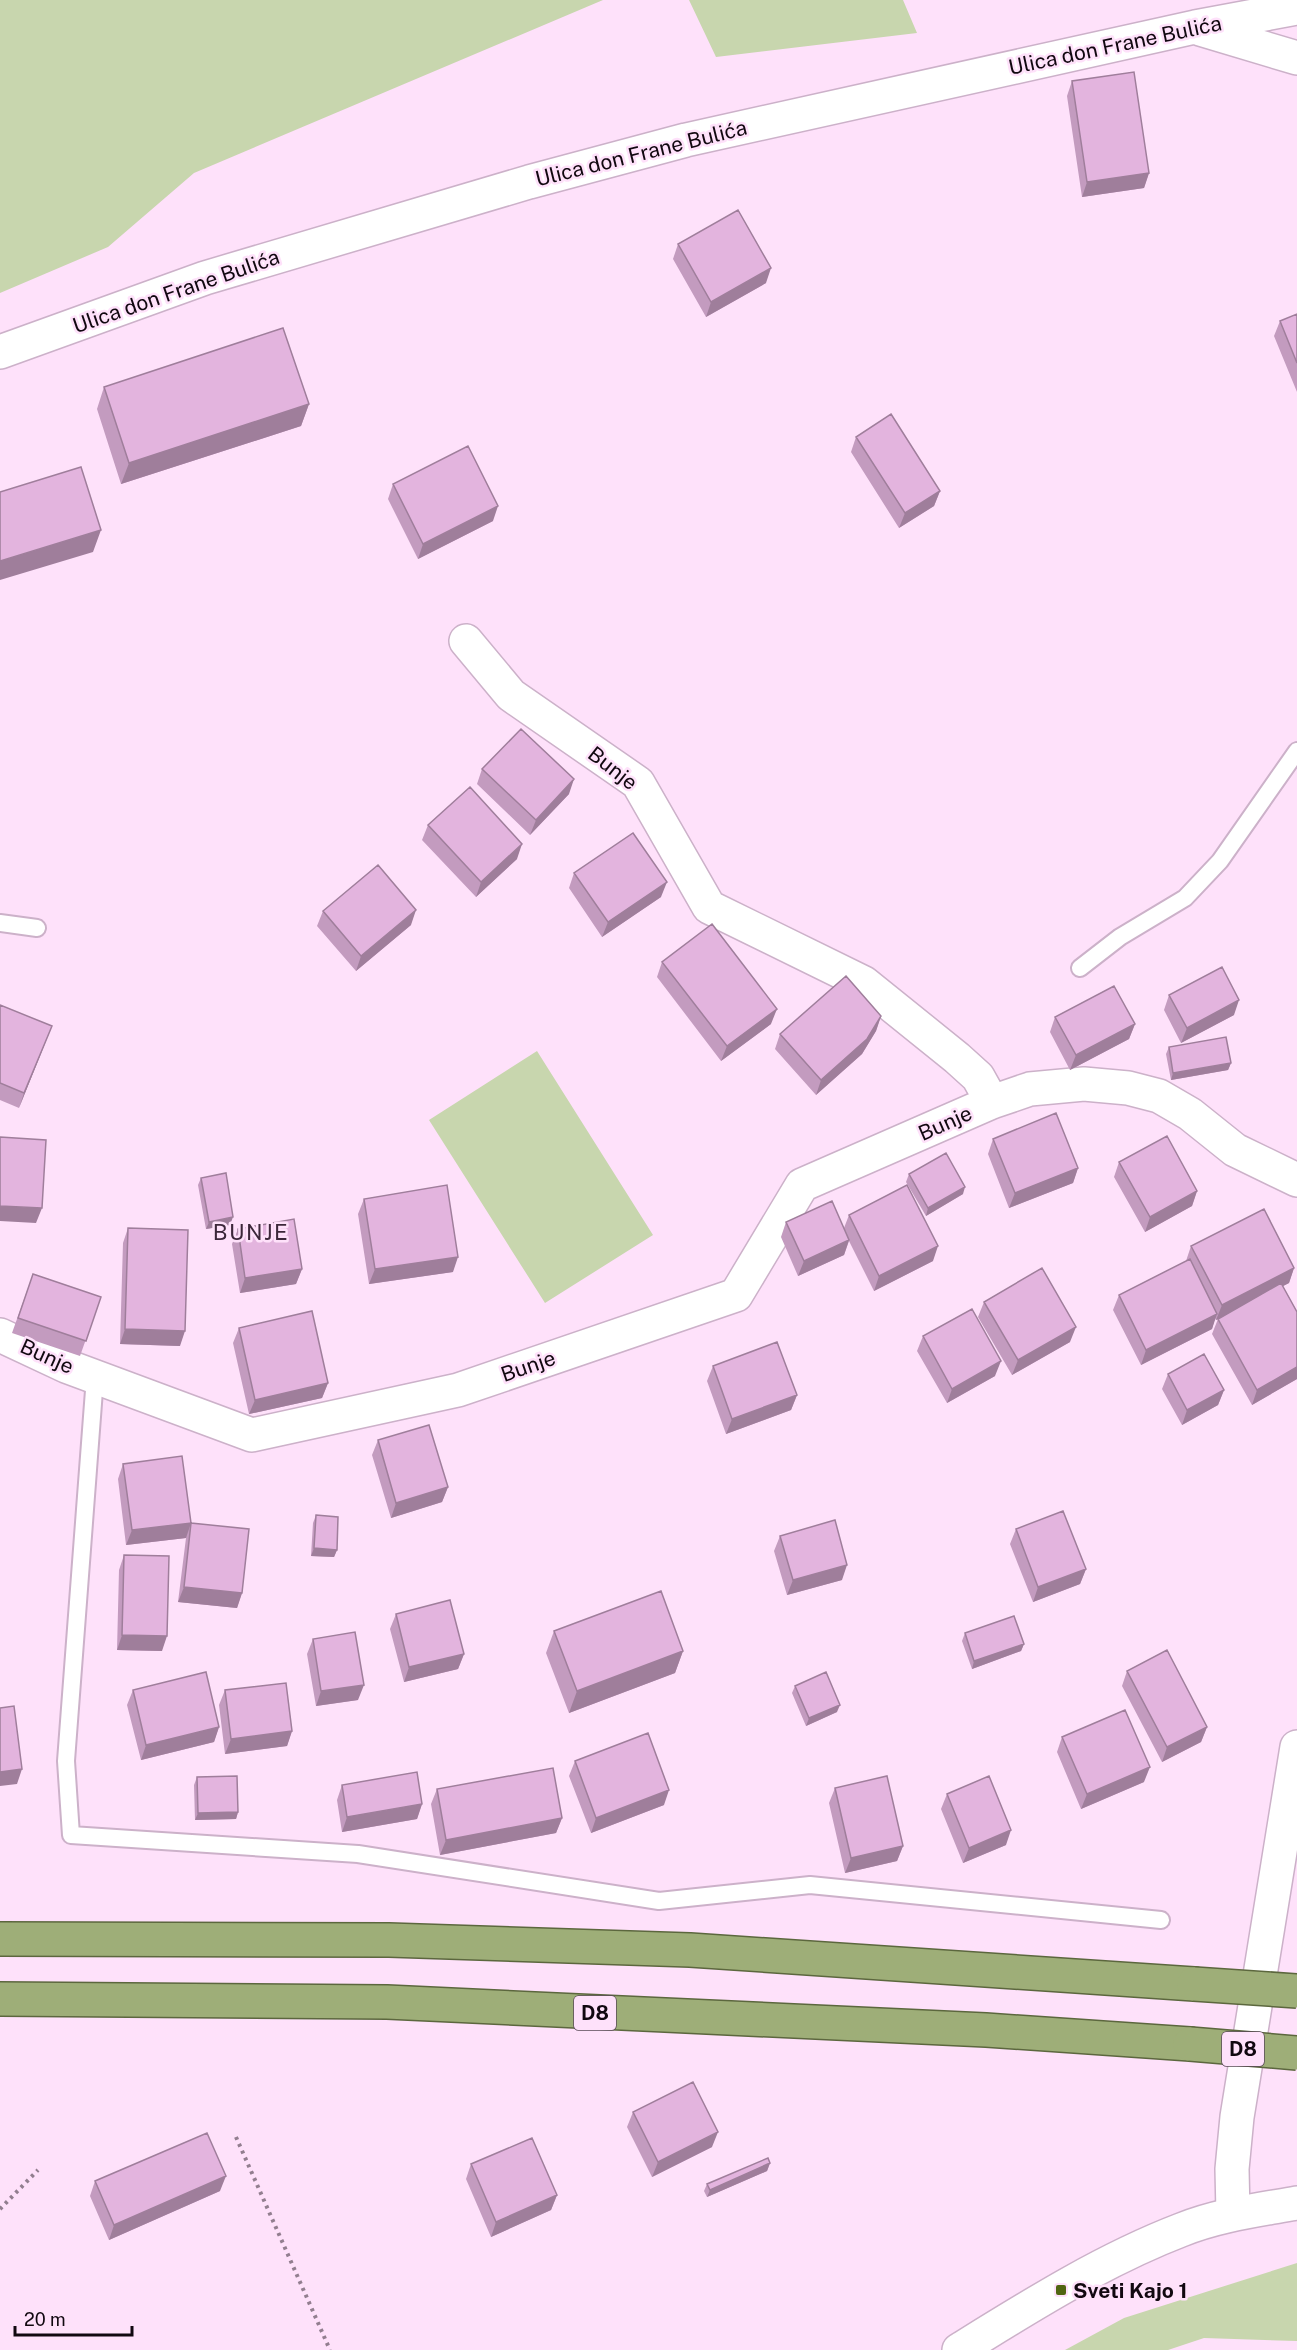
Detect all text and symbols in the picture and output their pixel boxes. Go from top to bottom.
street label: Ulica don Frane Bulića [1006,10,1224,80]
street label: Ulica don Frane Bulića [533,115,749,191]
street label: Ulica don Frane Bulića [69,244,283,338]
street label: Bunje [583,741,643,795]
street label: Bunje [914,1100,976,1146]
district label: BUNJE [213,1219,289,1245]
street label: Bunje [16,1333,78,1379]
street label: Bunje [497,1345,559,1387]
road number: D8 [574,1996,616,2030]
road number: D8 [1222,2032,1264,2066]
place label: Sveti Kajo 1 [1073,2278,1188,2303]
marker: Sveti Kajo 1 [1054,2283,1068,2297]
scale bar [15,2299,132,2337]
text: 20 m [24,2309,66,2330]

